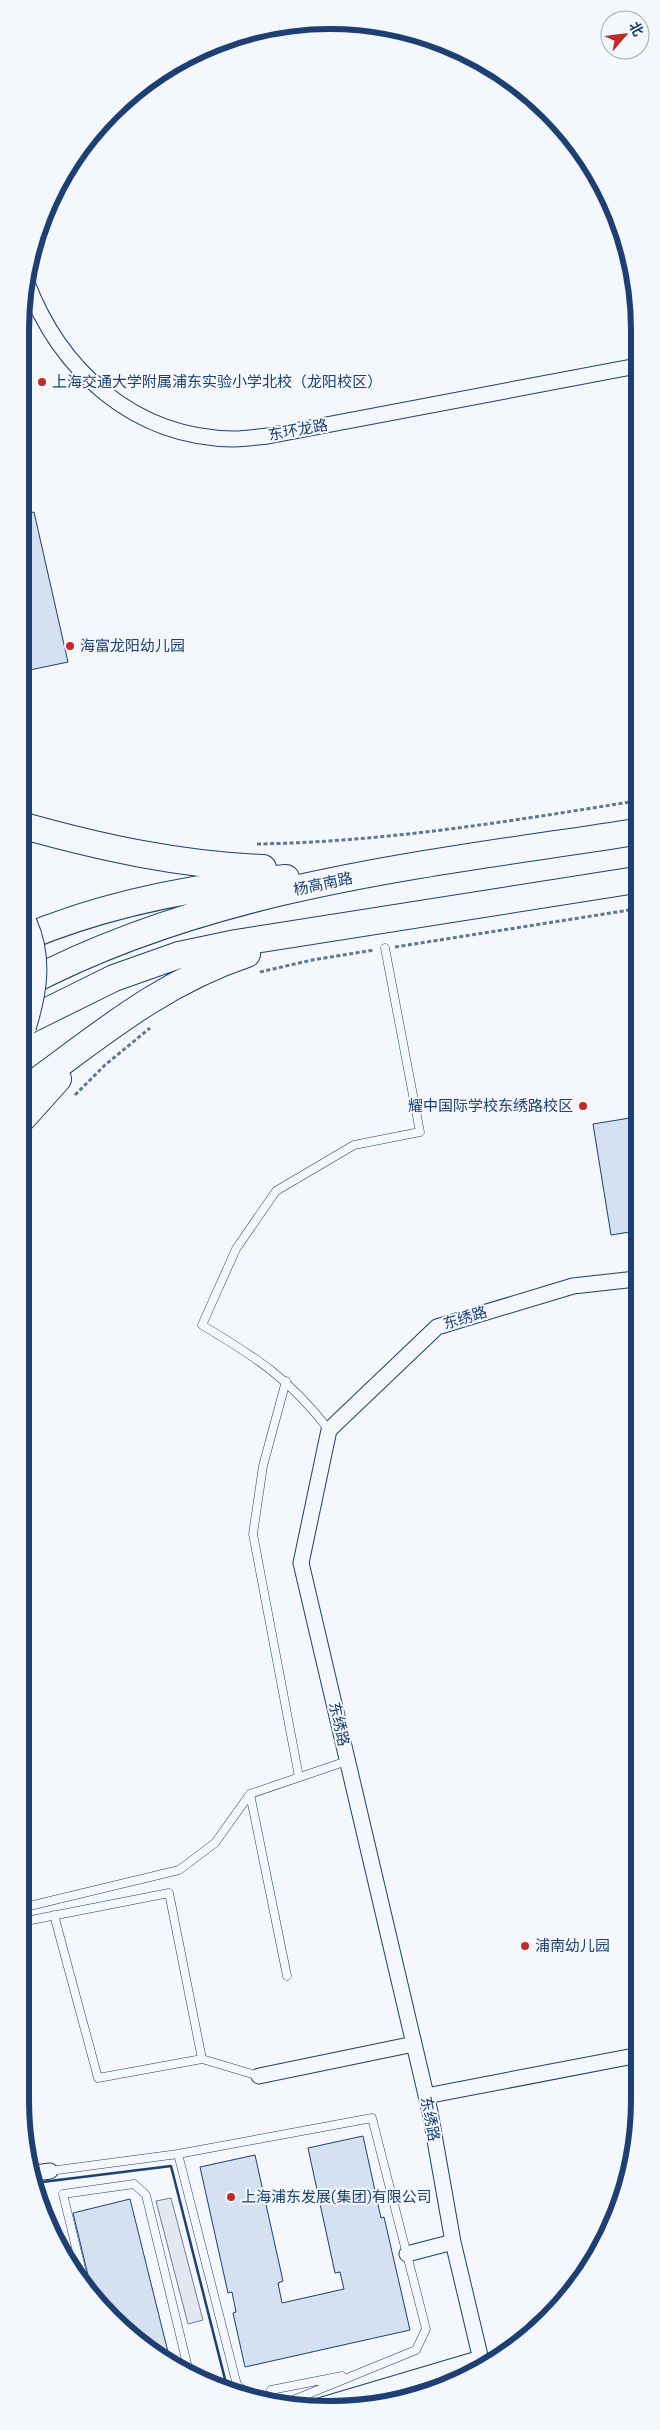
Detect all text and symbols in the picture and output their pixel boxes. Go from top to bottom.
north arrow [600,10,650,60]
text: 北 [626,18,648,39]
place label: 上海交通大学附属浦东实验小学北校（龙阳校区） [52,372,382,390]
marker: 上海交通大学附属浦东实验小学北校（龙阳校区） [36,376,48,388]
street label: 东环龙路 [267,415,329,443]
place label: 海富龙阳幼儿园 [80,636,185,654]
marker: 海富龙阳幼儿园 [64,640,76,652]
street label: 杨高南路 [292,868,354,898]
place label: 耀中国际学校东绣路校区 [408,1096,573,1114]
marker: 耀中国际学校东绣路校区 [577,1100,589,1112]
street label: 东绣路 [441,1302,489,1332]
street label: 东绣路 [326,1700,354,1748]
place label: 浦南幼儿园 [535,1936,610,1954]
marker: 浦南幼儿园 [519,1940,531,1952]
street label: 东绣路 [418,2095,444,2143]
place label: 上海浦东发展(集团)有限公司 [241,2187,432,2205]
marker: 上海浦东发展(集团)有限公司 [225,2191,237,2203]

